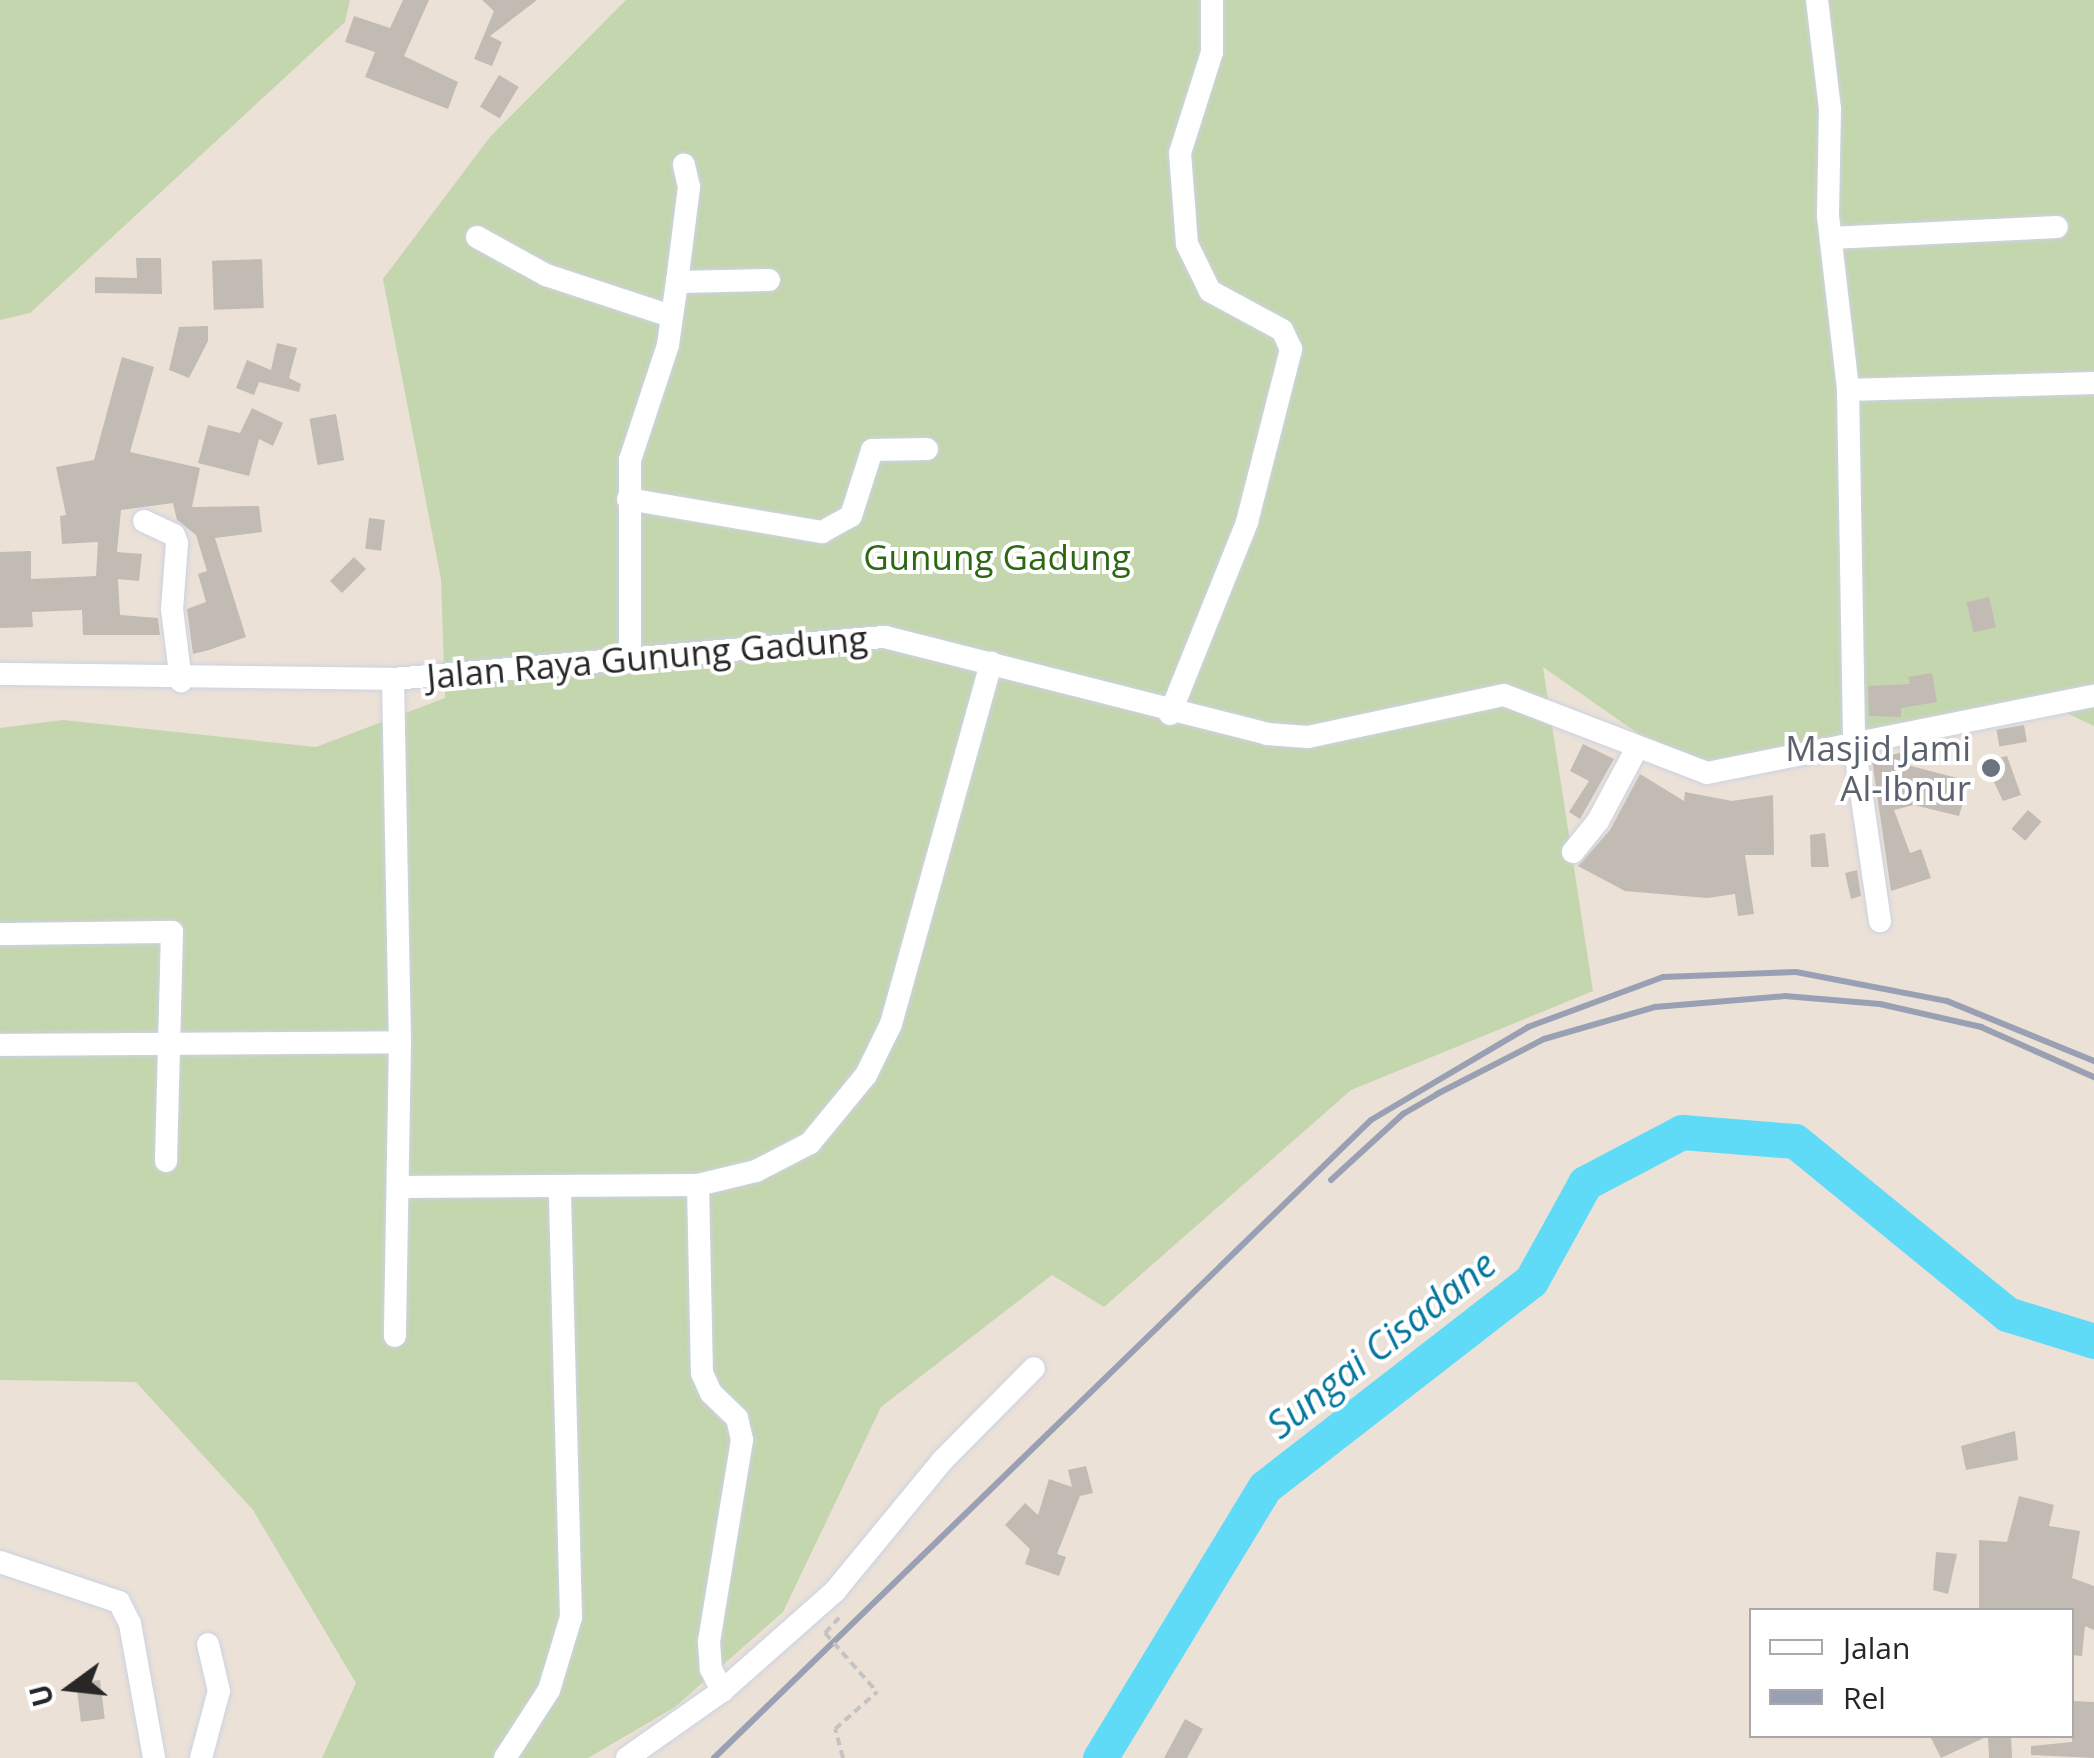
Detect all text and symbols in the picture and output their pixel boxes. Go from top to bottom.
park label: Gunung Gadung [863,536,1131,578]
street label: Jalan Raya Gunung Gadung [425,617,869,697]
place label: Masjid Jami Al-Ibnur [1785,727,1971,809]
marker: Masjid Jami Al-Ibnur [1980,757,2002,779]
water label: Sungai Cisadane [1258,1241,1504,1447]
legend [1749,1608,2074,1738]
text: Jalan [1843,1627,1910,1668]
north arrow [20,1638,120,1738]
text: Rel [1843,1677,1886,1718]
text: U [20,1681,62,1711]

